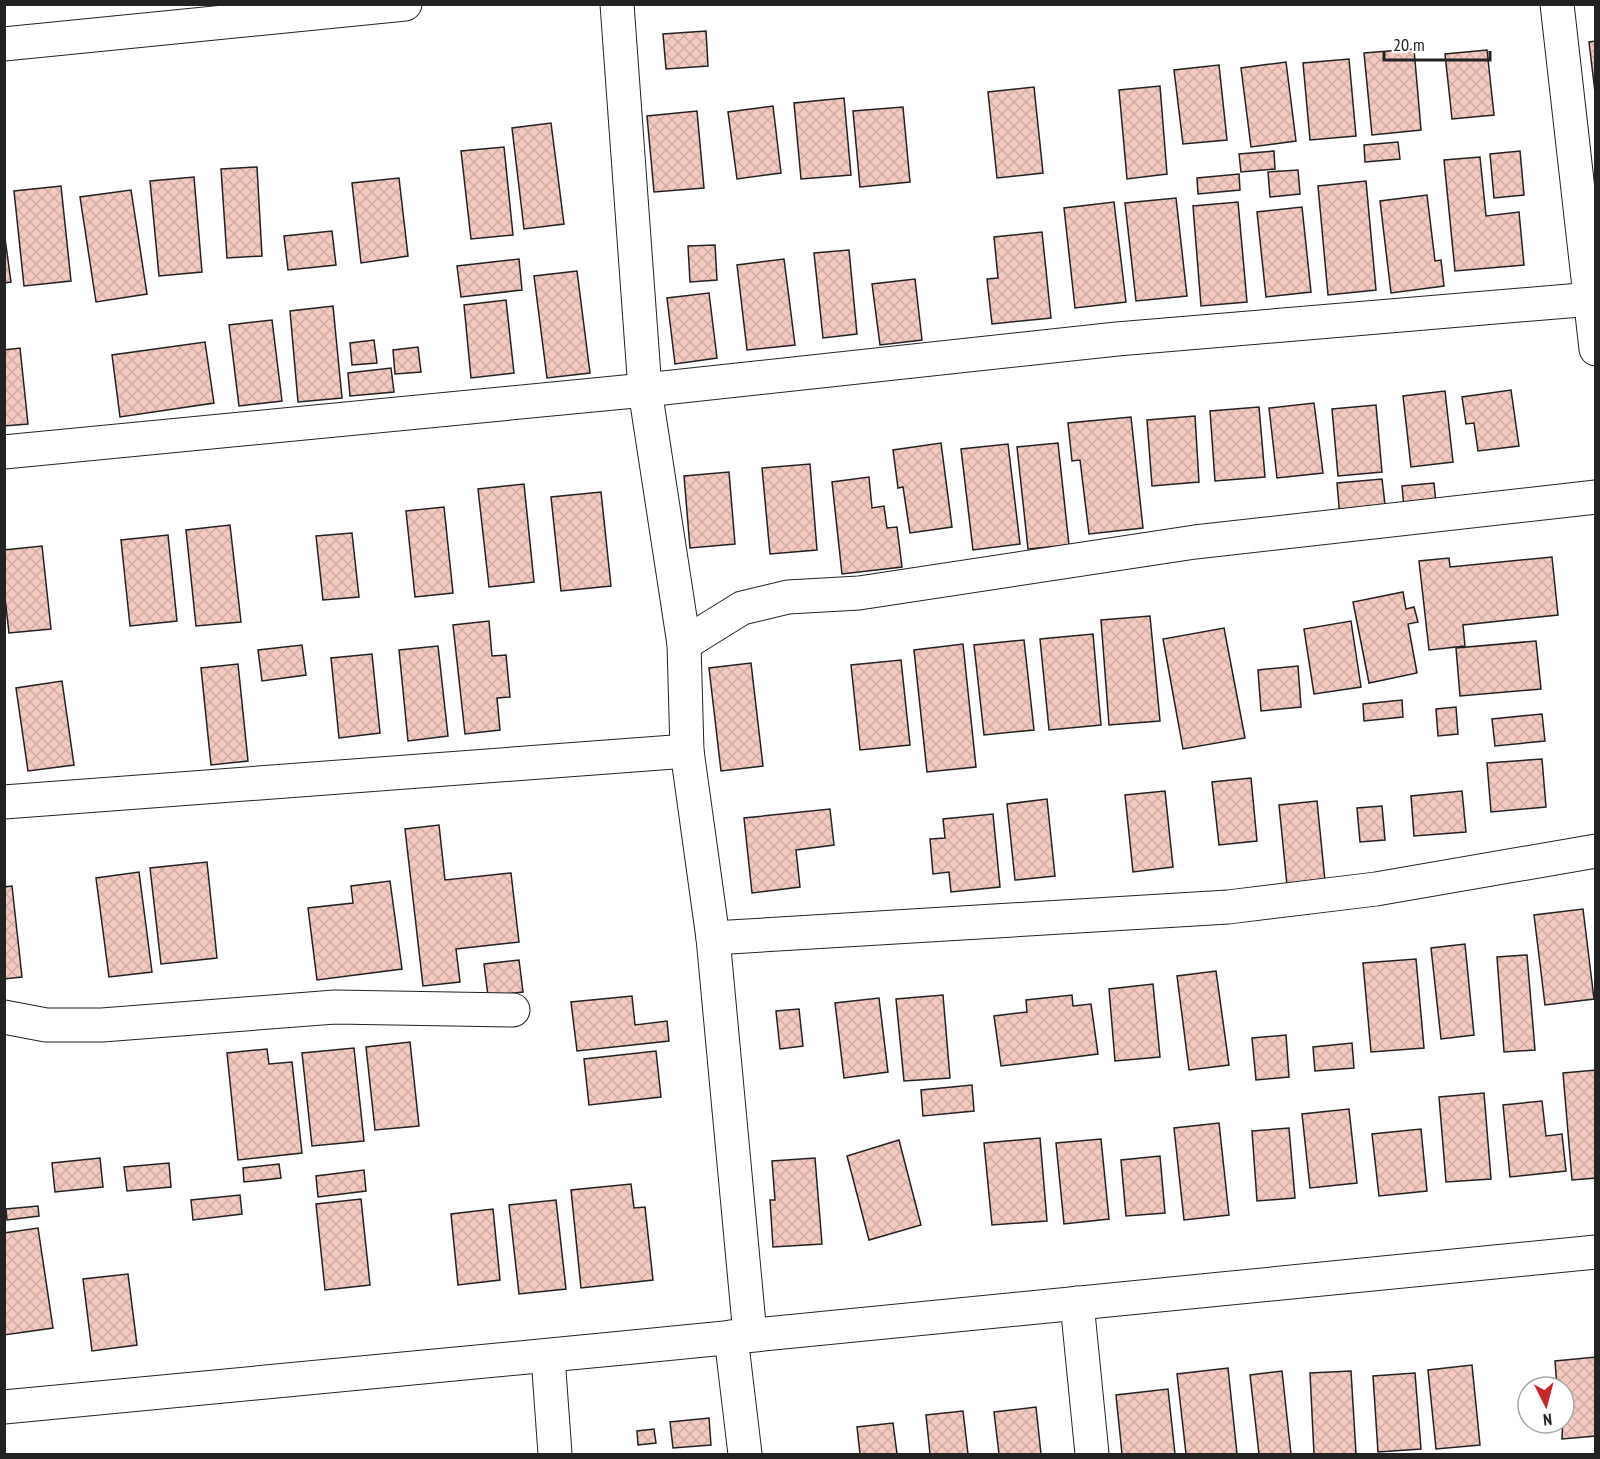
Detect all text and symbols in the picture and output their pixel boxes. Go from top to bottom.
scale bar [1384,24,1490,62]
text: 20 m [1393,33,1425,56]
north arrow [1516,1375,1576,1435]
text: N [1542,1410,1553,1430]

